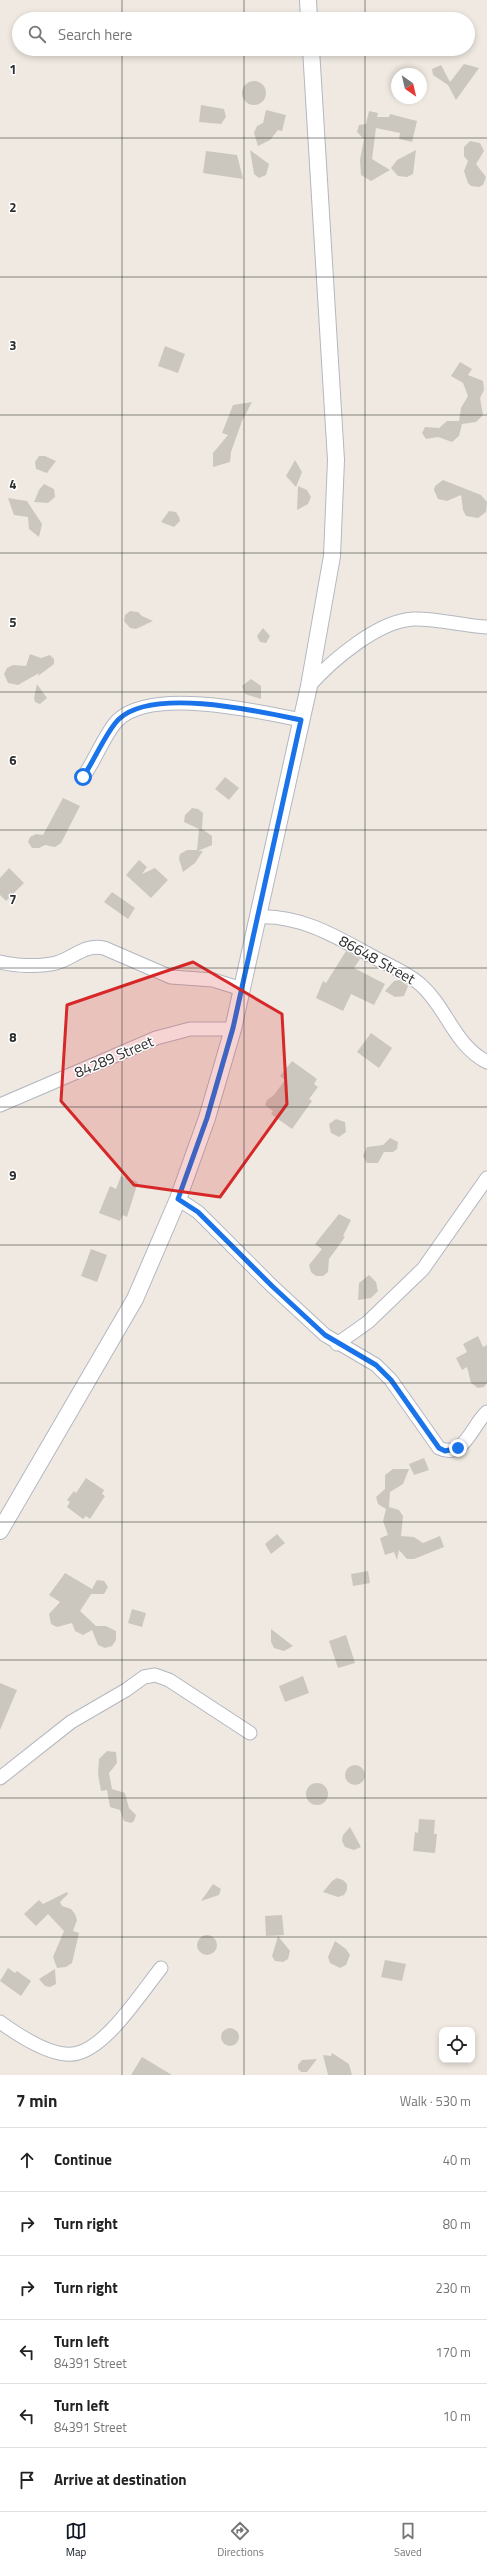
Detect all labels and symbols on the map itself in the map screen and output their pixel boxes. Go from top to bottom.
text: 1 [9,59,17,79]
north arrow [391,68,427,104]
text: 2 [9,197,17,217]
text: 3 [9,335,17,355]
text: 4 [9,474,17,494]
text: 5 [9,612,17,632]
text: 6 [9,750,17,770]
route start [74,768,92,786]
text: 7 [9,889,17,909]
street label: 86648 Street [335,929,420,990]
text: 8 [9,1027,17,1047]
street label: 84289 Street [71,1029,158,1084]
text: 9 [9,1165,17,1185]
route end [449,1439,467,1457]

